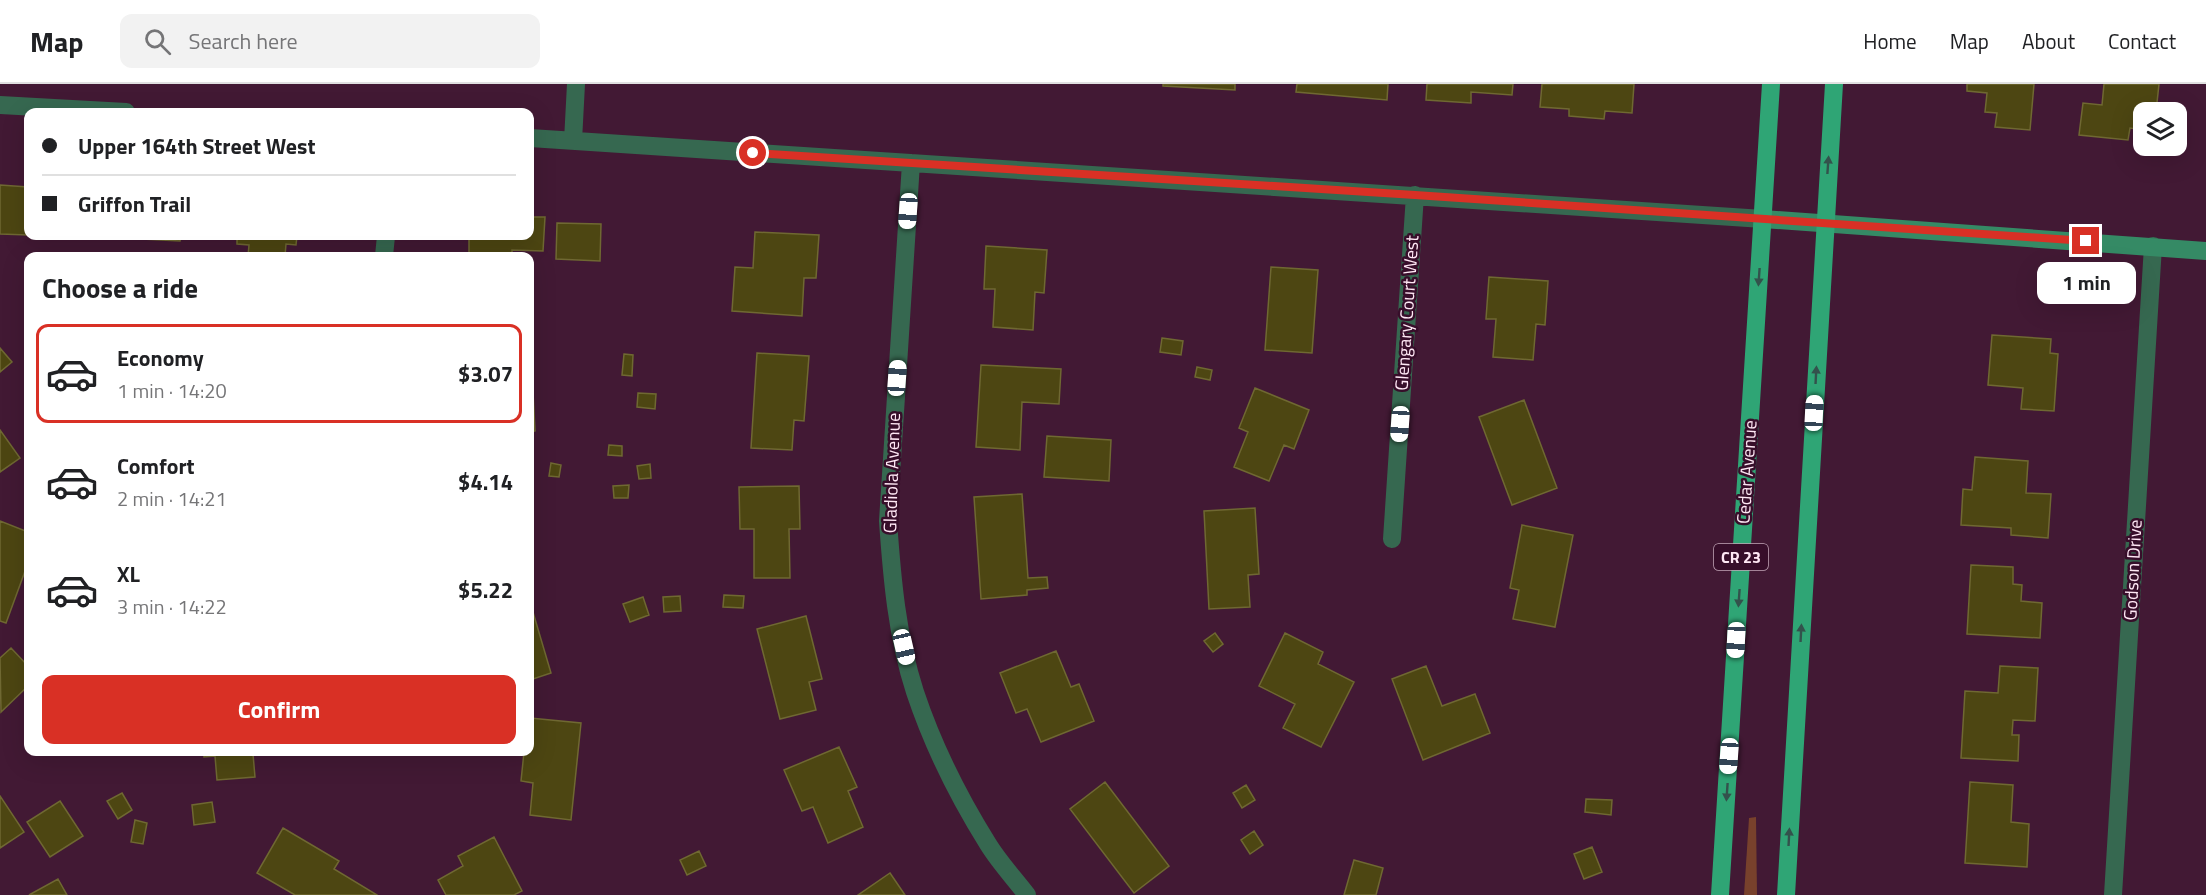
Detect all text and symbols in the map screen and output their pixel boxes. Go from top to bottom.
search box [120,14,540,68]
text: Map [30,20,84,63]
text: Search here [189,24,298,58]
icon: search [141,25,174,58]
text: Home [1863,25,1917,57]
text: Map [1950,25,1989,57]
text: About [2022,25,2075,57]
text: Contact [2108,25,2176,57]
map controls [2133,102,2187,156]
button: layers [2133,102,2187,156]
text: Upper 164th Street West [78,129,315,163]
route start [739,139,766,166]
one-way arrow [1824,155,1833,174]
text: Griffon Trail [78,187,191,221]
car [898,192,918,230]
route end [2072,227,2099,254]
street label: Glengary Court West [1388,234,1425,392]
callout: 1 min [2036,262,2136,304]
text: Choose a ride [42,267,198,308]
text: 1 min [2062,267,2111,298]
one-way arrow [1754,268,1764,287]
text: Economy [117,341,204,375]
icon: car [45,347,99,401]
text: $3.07 [458,357,513,391]
car [887,359,907,397]
one-way arrow [1811,366,1820,385]
text: 1 min · 14:20 [117,375,227,406]
car [1804,395,1824,431]
car [1390,405,1410,443]
street label: Gladiola Avenue [876,412,907,534]
street label: Cedar Avenue [1729,419,1764,525]
text: Comfort [117,449,195,483]
icon: car [45,455,99,509]
text: $4.14 [458,465,513,499]
text: 2 min · 14:21 [117,483,227,514]
street label: Godson Drive [2116,519,2149,621]
road number: CR 23 [1714,544,1768,570]
text: XL [117,557,140,591]
icon: car [45,563,99,617]
text: $5.22 [458,573,513,607]
one-way arrow [1734,588,1743,607]
text: 3 min · 14:22 [117,591,227,622]
car [1726,622,1746,658]
one-way arrow [1796,623,1805,642]
car [891,627,917,667]
button: Confirm [42,675,516,744]
car [1719,737,1739,775]
one-way arrow [1722,783,1731,802]
one-way arrow [1784,827,1794,846]

